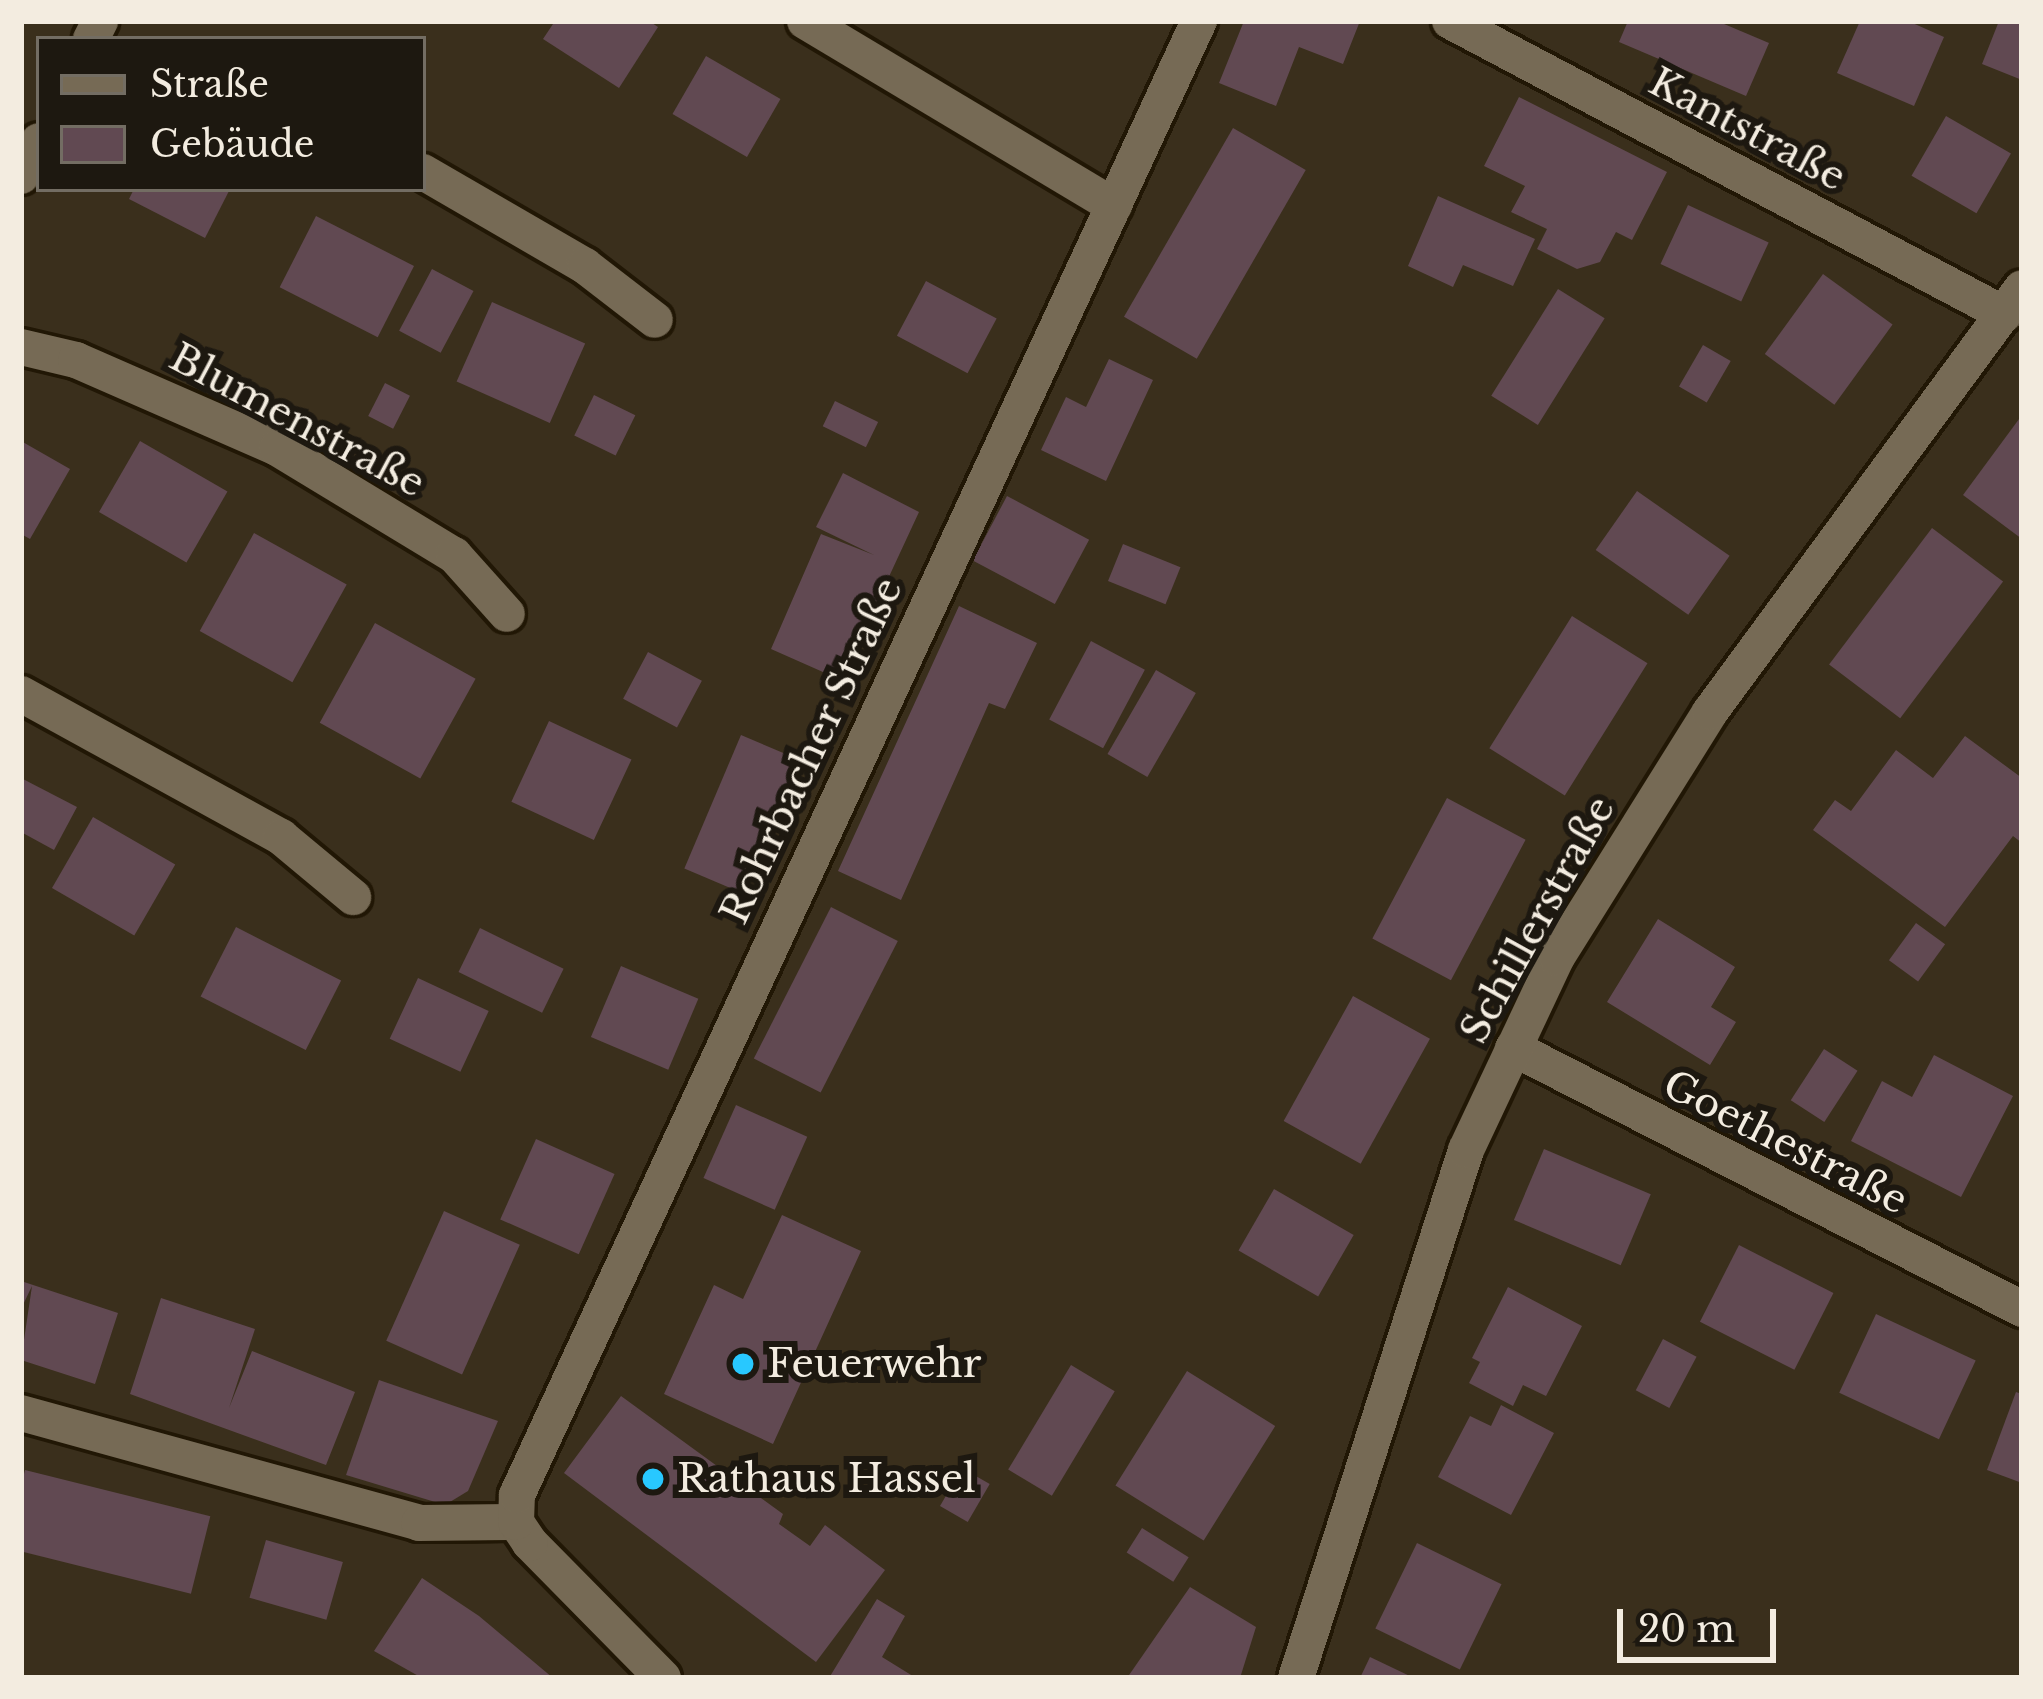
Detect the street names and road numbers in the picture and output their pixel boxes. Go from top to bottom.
street label: Kantstraße [1641,59,1853,201]
street label: Blumenstraße [162,334,432,508]
street label: Rohrbacher Straße [711,570,913,932]
street label: Schillerstraße [1451,789,1625,1051]
street label: Goethestraße [1655,1061,1915,1225]

